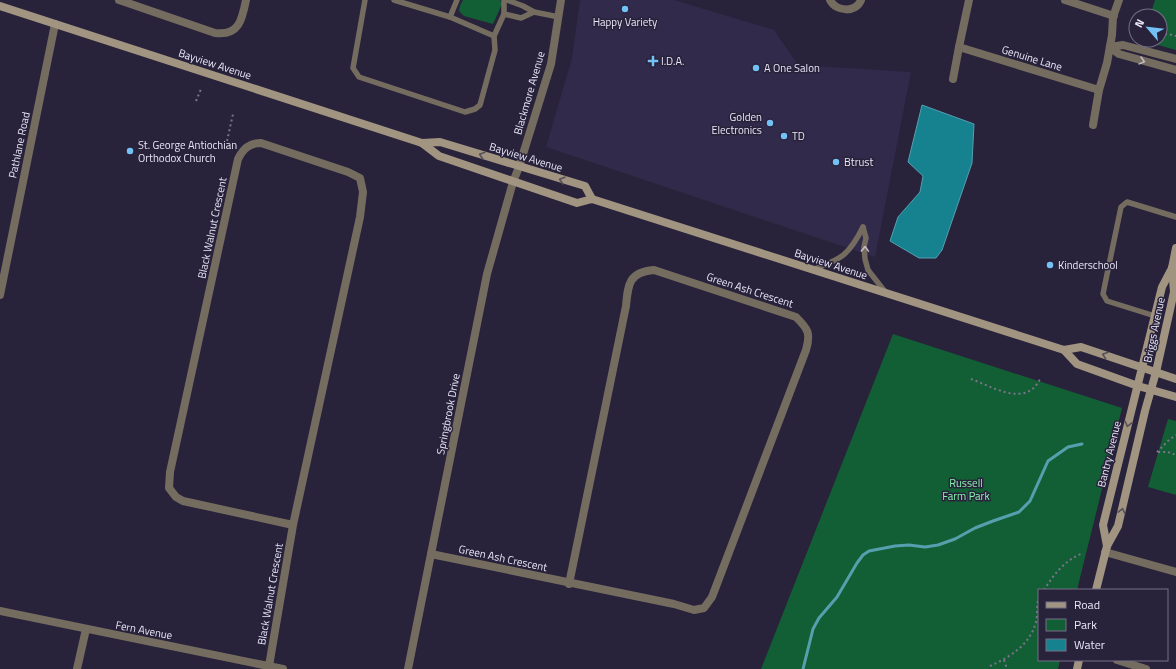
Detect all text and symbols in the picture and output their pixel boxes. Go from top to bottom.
marker: Happy Variety [620,4,630,14]
north arrow [1128,8,1168,48]
place label: Happy Variety [593,14,658,30]
text: N [1130,16,1148,30]
street label: Genuine Lane [1000,41,1065,75]
street label: Bayview Avenue [176,45,254,83]
street label: Blackmore Avenue [509,49,549,137]
place label: I.D.A. [661,53,684,69]
marker: I.D.A. [648,56,658,66]
one-way arrow [1139,56,1145,64]
place label: A One Salon [764,60,820,76]
marker: A One Salon [751,63,761,73]
place label: Golden Electronics [711,109,762,138]
street label: Pathlane Road [4,110,34,180]
marker: Golden Electronics [765,118,775,128]
place label: TD [792,128,805,144]
marker: TD [779,131,789,141]
place label: St. George Antiochian Orthodox Church [138,137,237,166]
street label: Bayview Avenue [487,138,565,176]
marker: St. George Antiochian Orthodox Church [125,146,135,156]
one-way arrow [479,151,486,160]
place label: Btrust [844,154,873,170]
marker: Btrust [831,157,841,167]
street label: Black Walnut Crescent [193,176,231,280]
one-way arrow [558,176,565,185]
street label: Bayview Avenue [792,245,870,283]
one-way arrow [860,246,869,252]
place label: Kinderschool [1058,257,1118,273]
marker: Kinderschool [1045,260,1055,270]
street label: Green Ash Crescent [705,268,796,312]
street label: Briggs Avenue [1139,296,1169,364]
one-way arrow [1102,351,1109,360]
street label: Springbrook Drive [432,372,464,456]
street label: Bantry Avenue [1093,419,1125,489]
one-way arrow [1124,420,1133,427]
park label: Russell Farm Park [942,475,990,504]
one-way arrow [1117,508,1126,515]
street label: Green Ash Crescent [457,541,549,575]
street label: Black Walnut Crescent [253,542,287,646]
legend [1038,589,1168,661]
text: Road [1074,595,1100,614]
text: Park [1074,615,1097,634]
street label: Fern Avenue [114,617,174,643]
text: Water [1074,635,1105,654]

